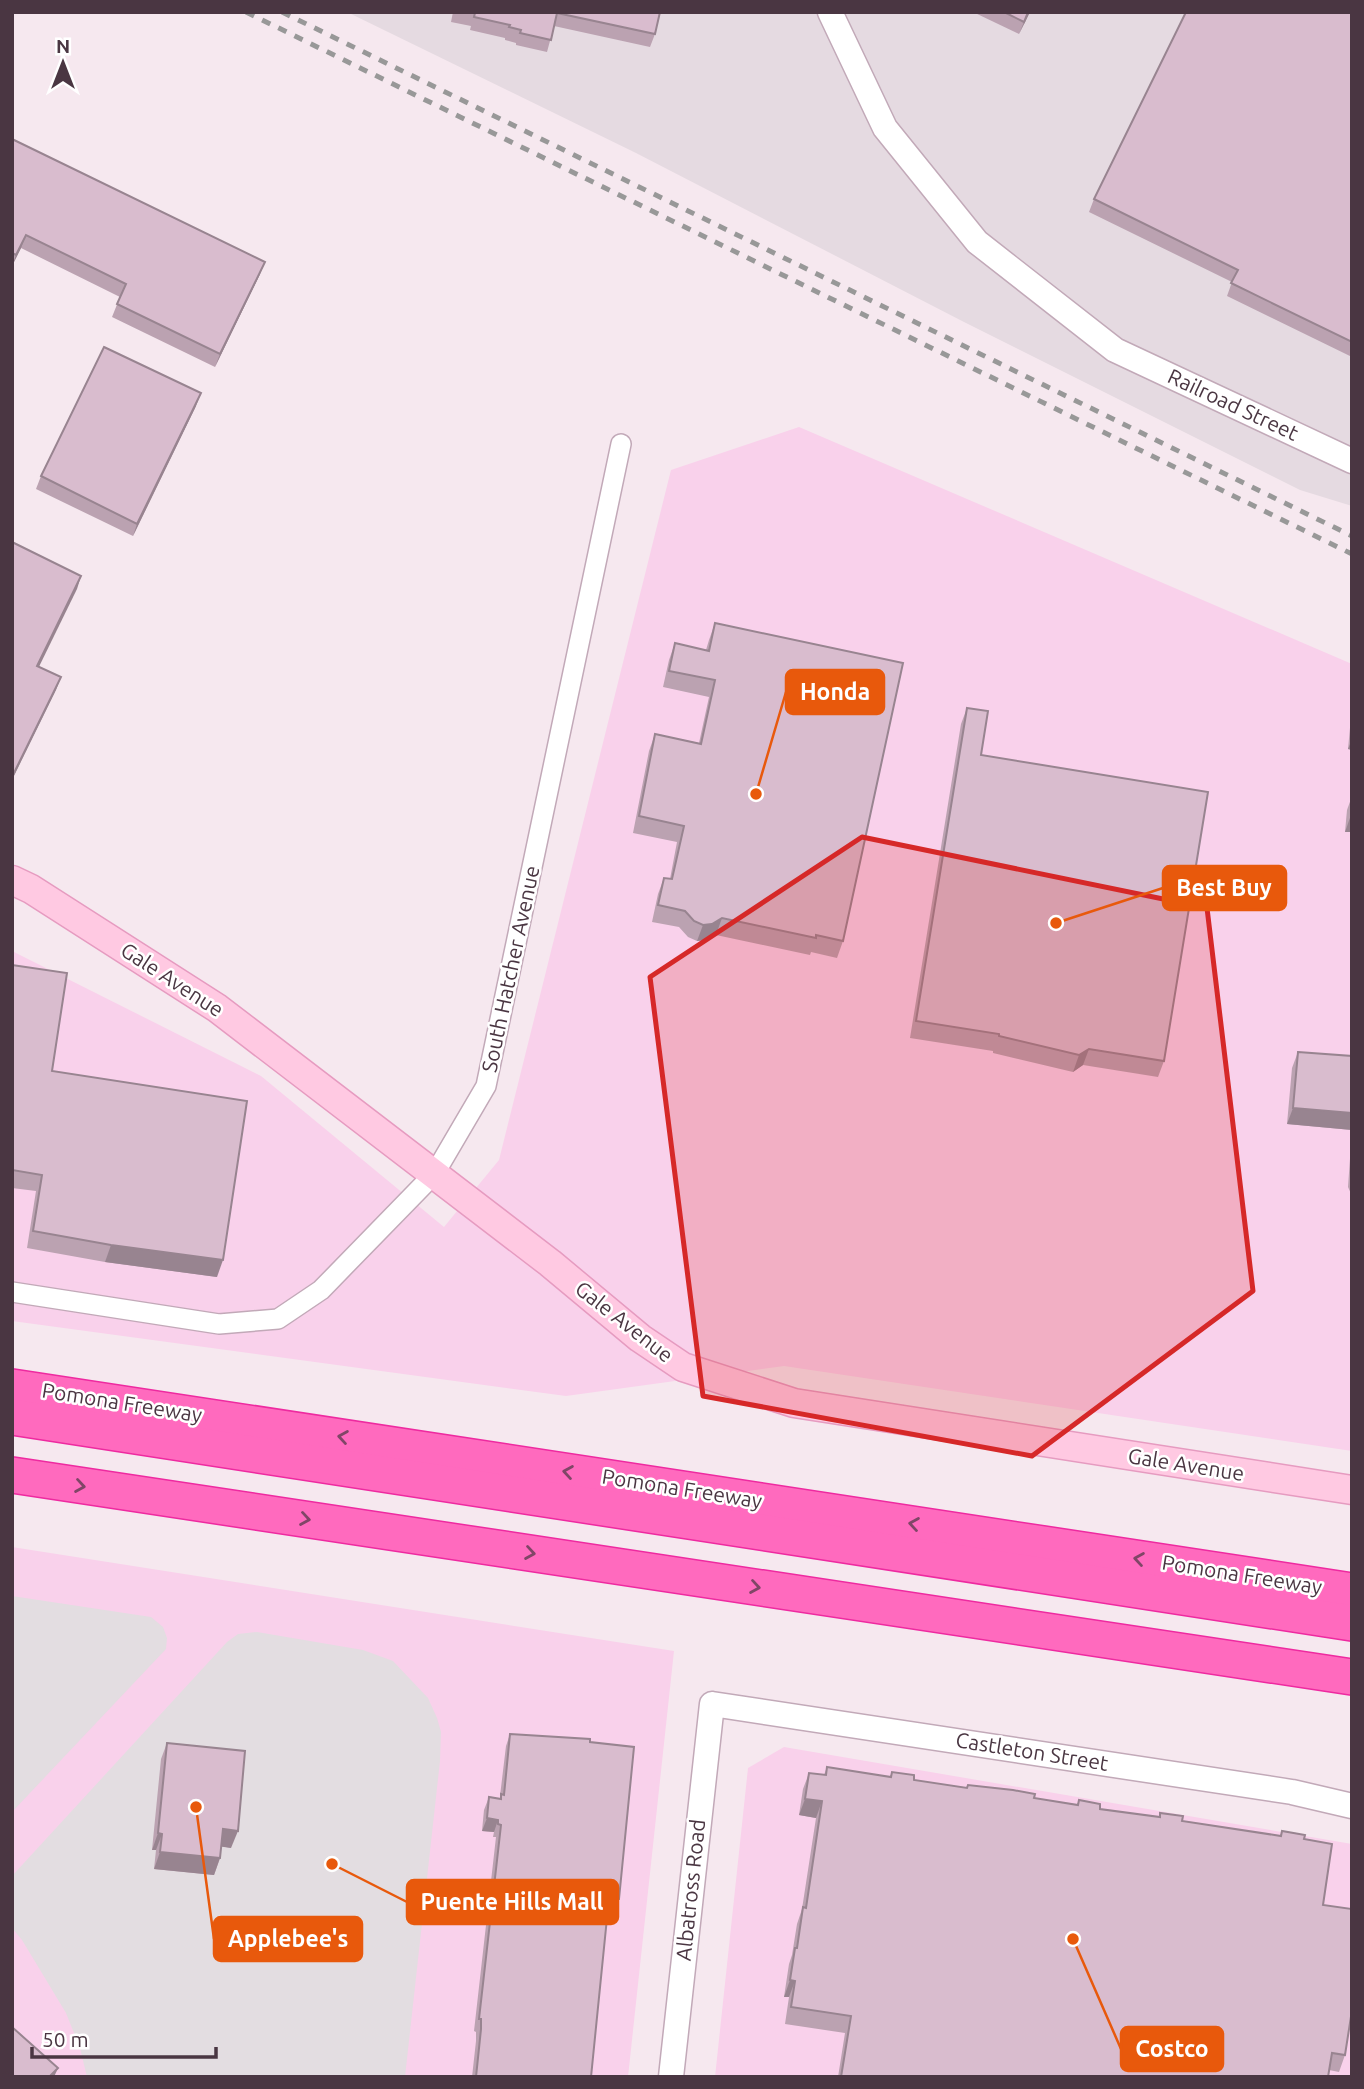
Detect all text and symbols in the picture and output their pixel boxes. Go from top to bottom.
north arrow [28,28,98,98]
text: N [56,35,70,57]
street label: Railroad Street [1164,363,1302,445]
callout: Honda [786,670,884,714]
text: Honda [800,679,870,704]
street label: South Hatcher Avenue [476,863,544,1074]
callout: Best Buy [1163,866,1286,910]
text: Best Buy [1176,875,1272,900]
street label: Gale Avenue [117,937,228,1021]
street label: Gale Avenue [571,1276,678,1367]
street label: Pomona Freeway [40,1378,204,1427]
one-way arrow [337,1430,349,1445]
street label: Gale Avenue [1126,1443,1246,1485]
one-way arrow [562,1464,574,1479]
street label: Pomona Freeway [600,1464,764,1513]
one-way arrow [74,1478,86,1493]
one-way arrow [299,1512,311,1527]
one-way arrow [908,1517,920,1532]
one-way arrow [524,1545,536,1560]
street label: Pomona Freeway [1160,1550,1324,1599]
one-way arrow [1133,1552,1145,1567]
one-way arrow [749,1579,761,1594]
street label: Castleton Street [954,1727,1110,1775]
street label: Albatross Road [671,1818,709,1962]
callout: Puente Hills Mall [407,1880,618,1924]
text: Puente Hills Mall [420,1889,604,1914]
callout: Applebee's [214,1917,362,1961]
text: Applebee's [228,1926,348,1951]
scale bar [32,2016,215,2060]
text: 50 m [42,2027,89,2051]
callout: Costco [1121,2027,1223,2071]
text: Costco [1135,2036,1209,2061]

